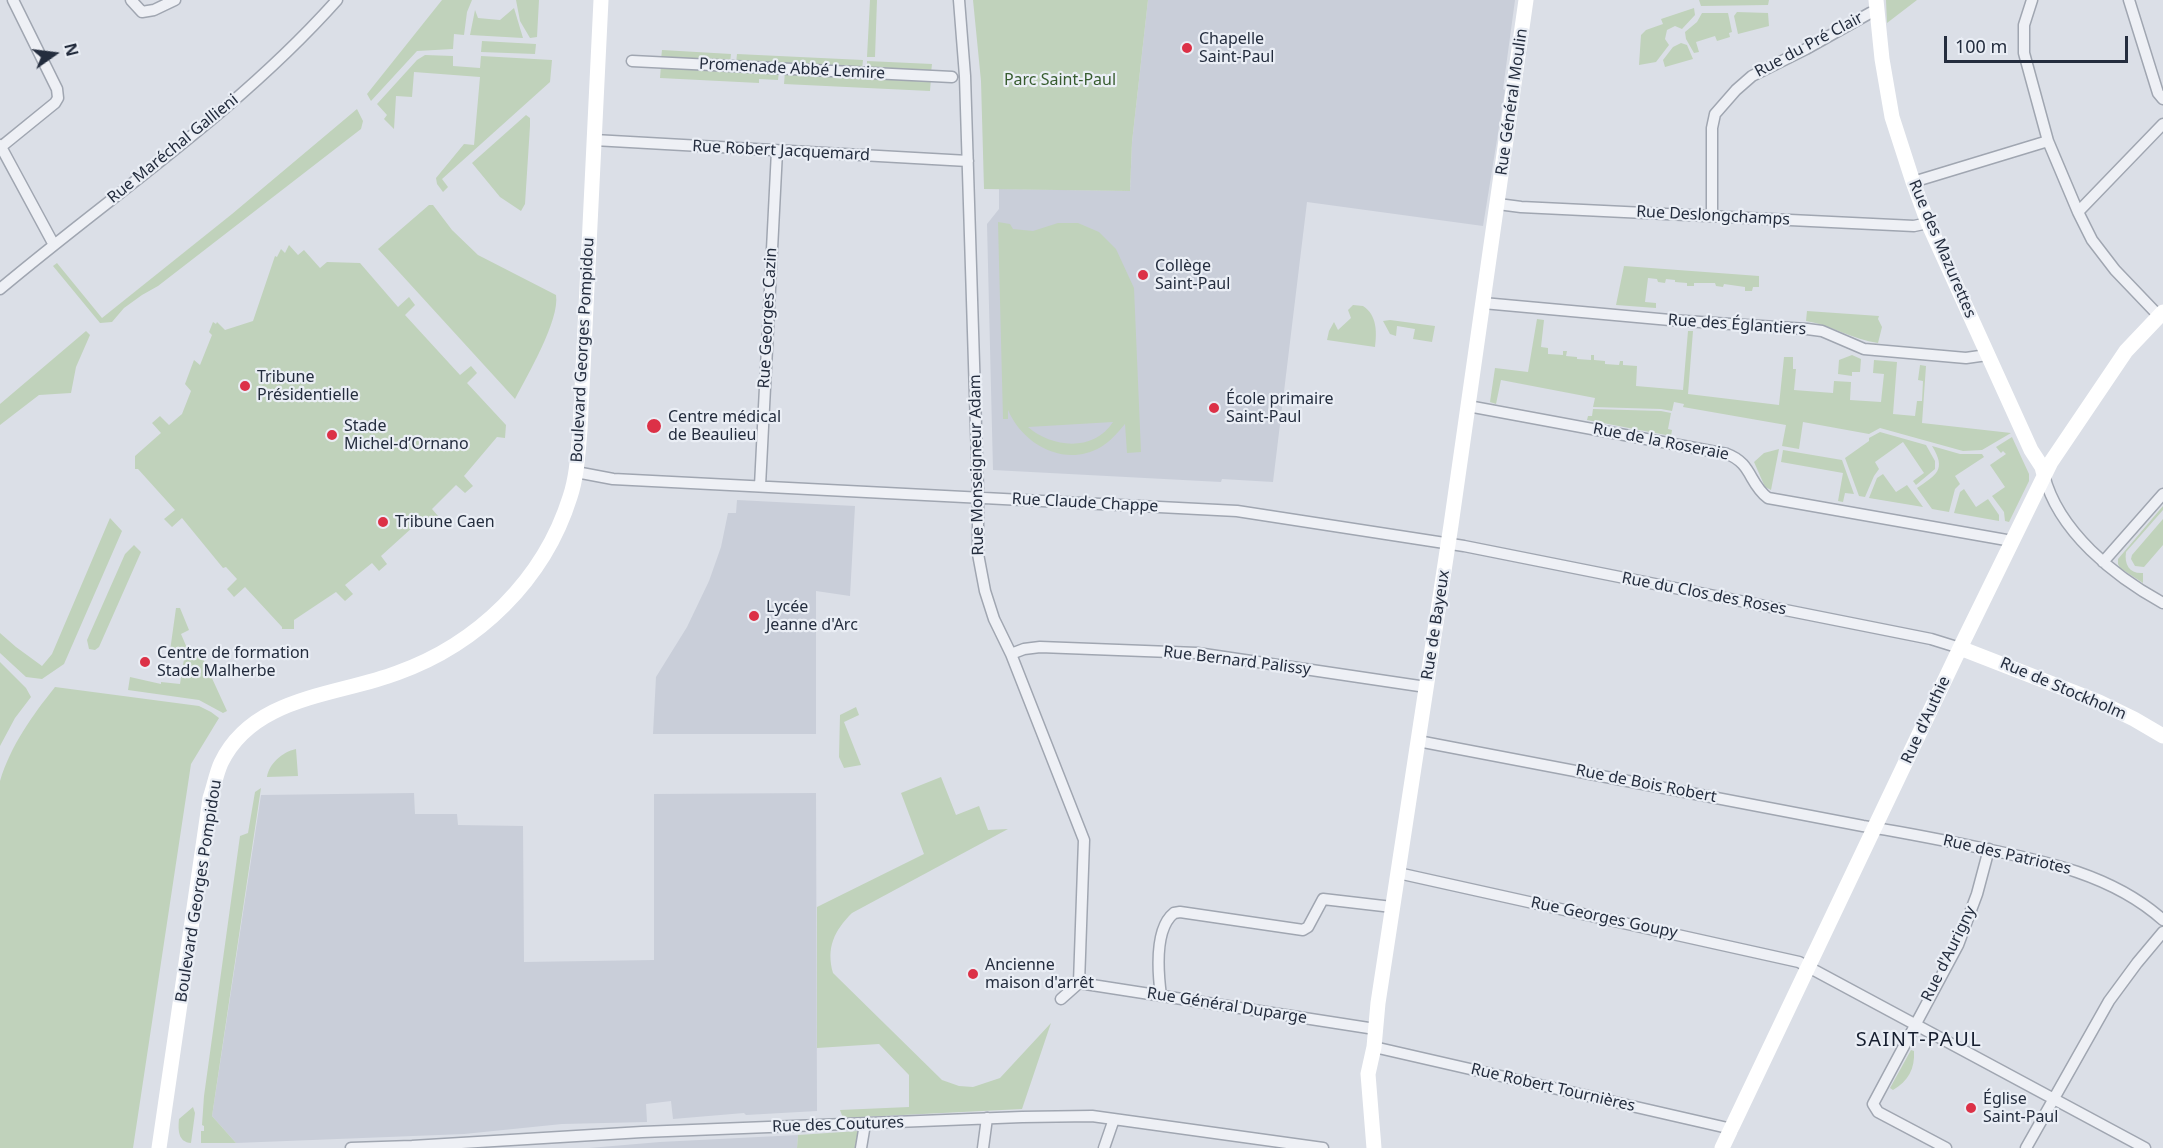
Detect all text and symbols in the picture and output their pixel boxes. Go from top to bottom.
street label: Rue du Pré Clair [1752,8,1866,82]
north arrow [24,24,84,84]
scale bar [1947,24,2132,62]
street label: Rue Général Moulin [1492,27,1532,177]
place label: Chapelle Saint-Paul [1199,29,1274,67]
text: 100 m [1955,34,2007,58]
text: N [59,41,84,59]
marker: Chapelle Saint-Paul [1180,41,1194,55]
street label: Promenade Abbé Lemire [698,55,886,83]
park label: Parc Saint-Paul [1004,70,1116,90]
street label: Rue Maréchal Gallieni [104,90,242,208]
street label: Rue Robert Jacquemard [692,137,870,165]
street label: Rue des Mazurettes [1904,177,1980,321]
street label: Rue Deslongchamps [1636,202,1790,230]
street label: Boulevard Georges Pompidou [568,237,598,463]
street label: Rue Georges Cazin [755,247,781,389]
place label: Collège Saint-Paul [1155,256,1230,294]
marker: Collège Saint-Paul [1136,268,1150,282]
street label: Rue des Églantiers [1667,311,1807,339]
place label: Tribune Présidentielle [257,367,359,405]
street label: Rue Monseigneur Adam [966,374,988,556]
marker: Tribune Présidentielle [238,379,252,393]
place label: École primaire Saint-Paul [1226,389,1334,427]
marker: École primaire Saint-Paul [1207,401,1221,415]
place label: Centre médical de Beaulieu [668,407,781,445]
place label: Stade Michel-d’Ornano [344,416,469,454]
marker: Centre médical de Beaulieu [645,417,663,435]
street label: Rue de la Roseraie [1591,419,1731,465]
marker: Stade Michel-d’Ornano [325,428,339,442]
street label: Rue Claude Chappe [1011,490,1159,516]
place label: Tribune Caen [395,512,495,532]
marker: Tribune Caen [376,515,390,529]
street label: Rue de Bayeux [1418,569,1454,681]
street label: Rue du Clos des Roses [1620,569,1788,619]
place label: Lycée Jeanne d'Arc [766,597,858,635]
marker: Lycée Jeanne d'Arc [747,609,761,623]
street label: Rue Bernard Palissy [1162,642,1312,680]
place label: Centre de formation Stade Malherbe [157,643,309,681]
street label: Rue de Stockholm [1997,654,2129,724]
marker: Centre de formation Stade Malherbe [138,655,152,669]
street label: Rue d'Authie [1897,673,1955,767]
street label: Rue de Bois Robert [1574,761,1718,807]
street label: Boulevard Georges Pompidou [172,778,226,1004]
street label: Rue des Patriotes [1941,831,2073,879]
street label: Rue Georges Goupy [1529,893,1679,943]
street label: Rue d'Aurigny [1918,903,1980,1005]
place label: Ancienne maison d'arrêt [985,955,1094,993]
marker: Ancienne maison d'arrêt [966,967,980,981]
street label: Rue Général Duparge [1146,984,1308,1028]
district label: SAINT-PAUL [1856,1028,1982,1052]
street label: Rue Robert Tournières [1469,1060,1637,1116]
place label: Église Saint-Paul [1983,1089,2058,1127]
marker: Église Saint-Paul [1964,1101,1978,1115]
street label: Rue des Coutures [772,1113,904,1137]

